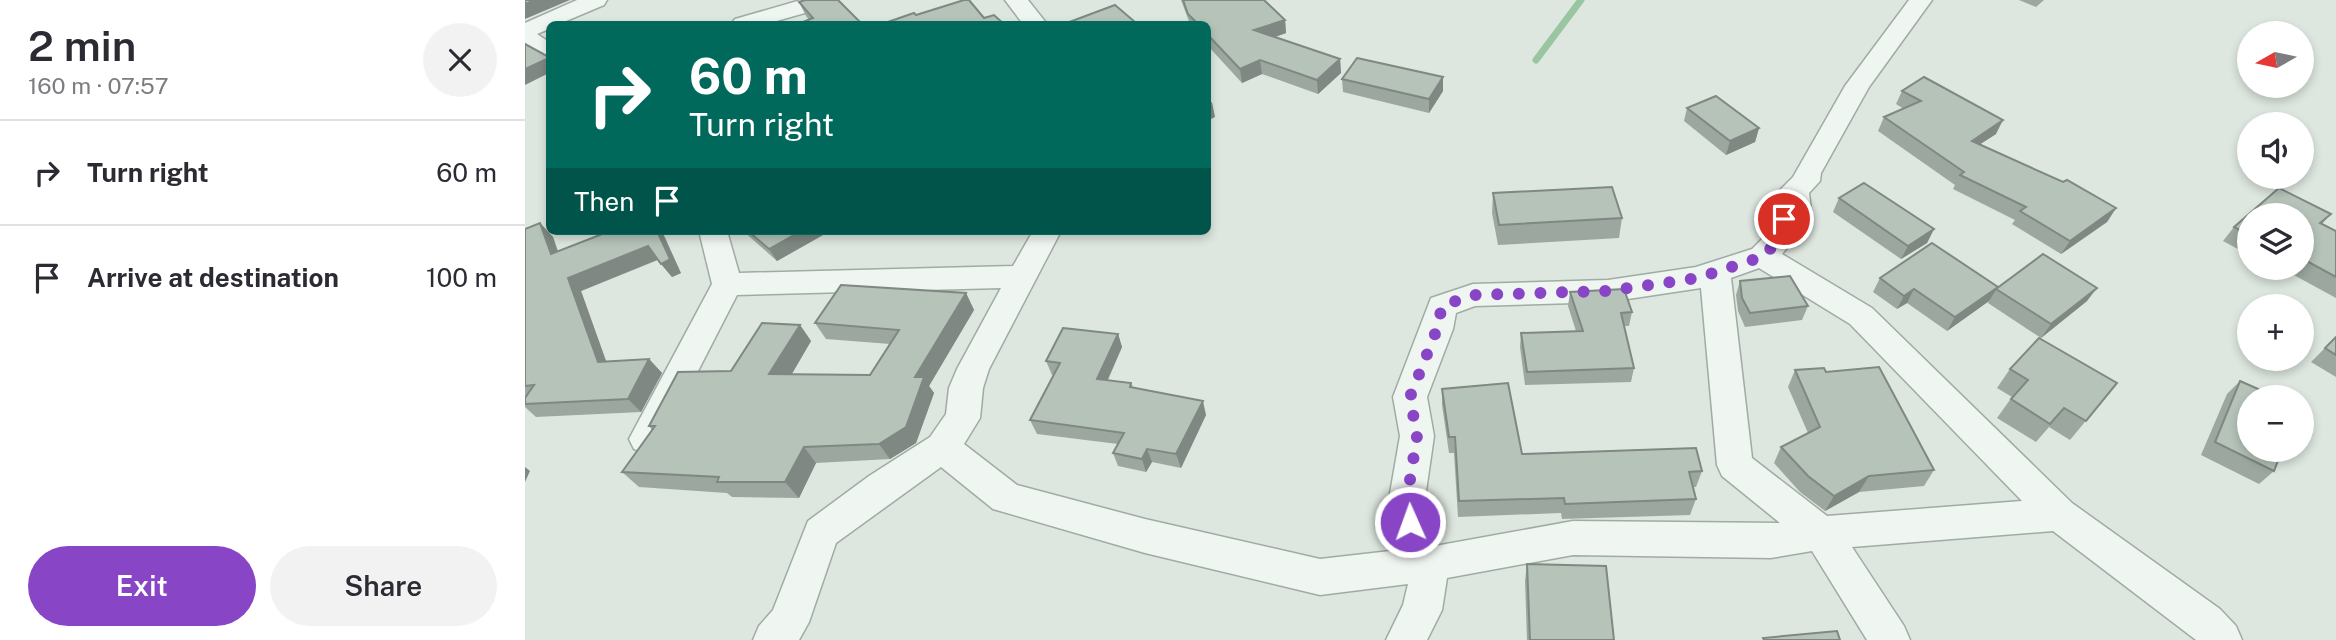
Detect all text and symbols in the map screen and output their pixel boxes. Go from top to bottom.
text: 2 min [28,21,136,70]
north arrow [2237,21,2313,98]
map controls [2237,21,2314,462]
button: close [423,23,497,97]
text: 60 m [689,47,808,105]
icon: right [574,49,665,140]
text: 160 m · 07:57 [28,72,169,99]
text: Turn right [689,106,834,143]
button: sound [2237,112,2314,189]
icon: right [28,154,66,192]
text: Turn right [87,157,209,188]
text: 60 m [436,157,497,188]
icon: arrive [648,182,686,220]
text: Then [574,186,634,217]
pin [1754,189,1814,249]
icon: arrive [1765,200,1803,238]
button: layers [2237,203,2314,280]
icon: arrive [28,259,66,297]
text: Arrive at destination [87,262,339,293]
text: 100 m [426,262,497,293]
button: + [2237,294,2314,371]
button: − [2237,385,2314,462]
position arrow [1373,485,1447,559]
button: Exit [28,546,256,626]
button: Share [270,546,497,626]

